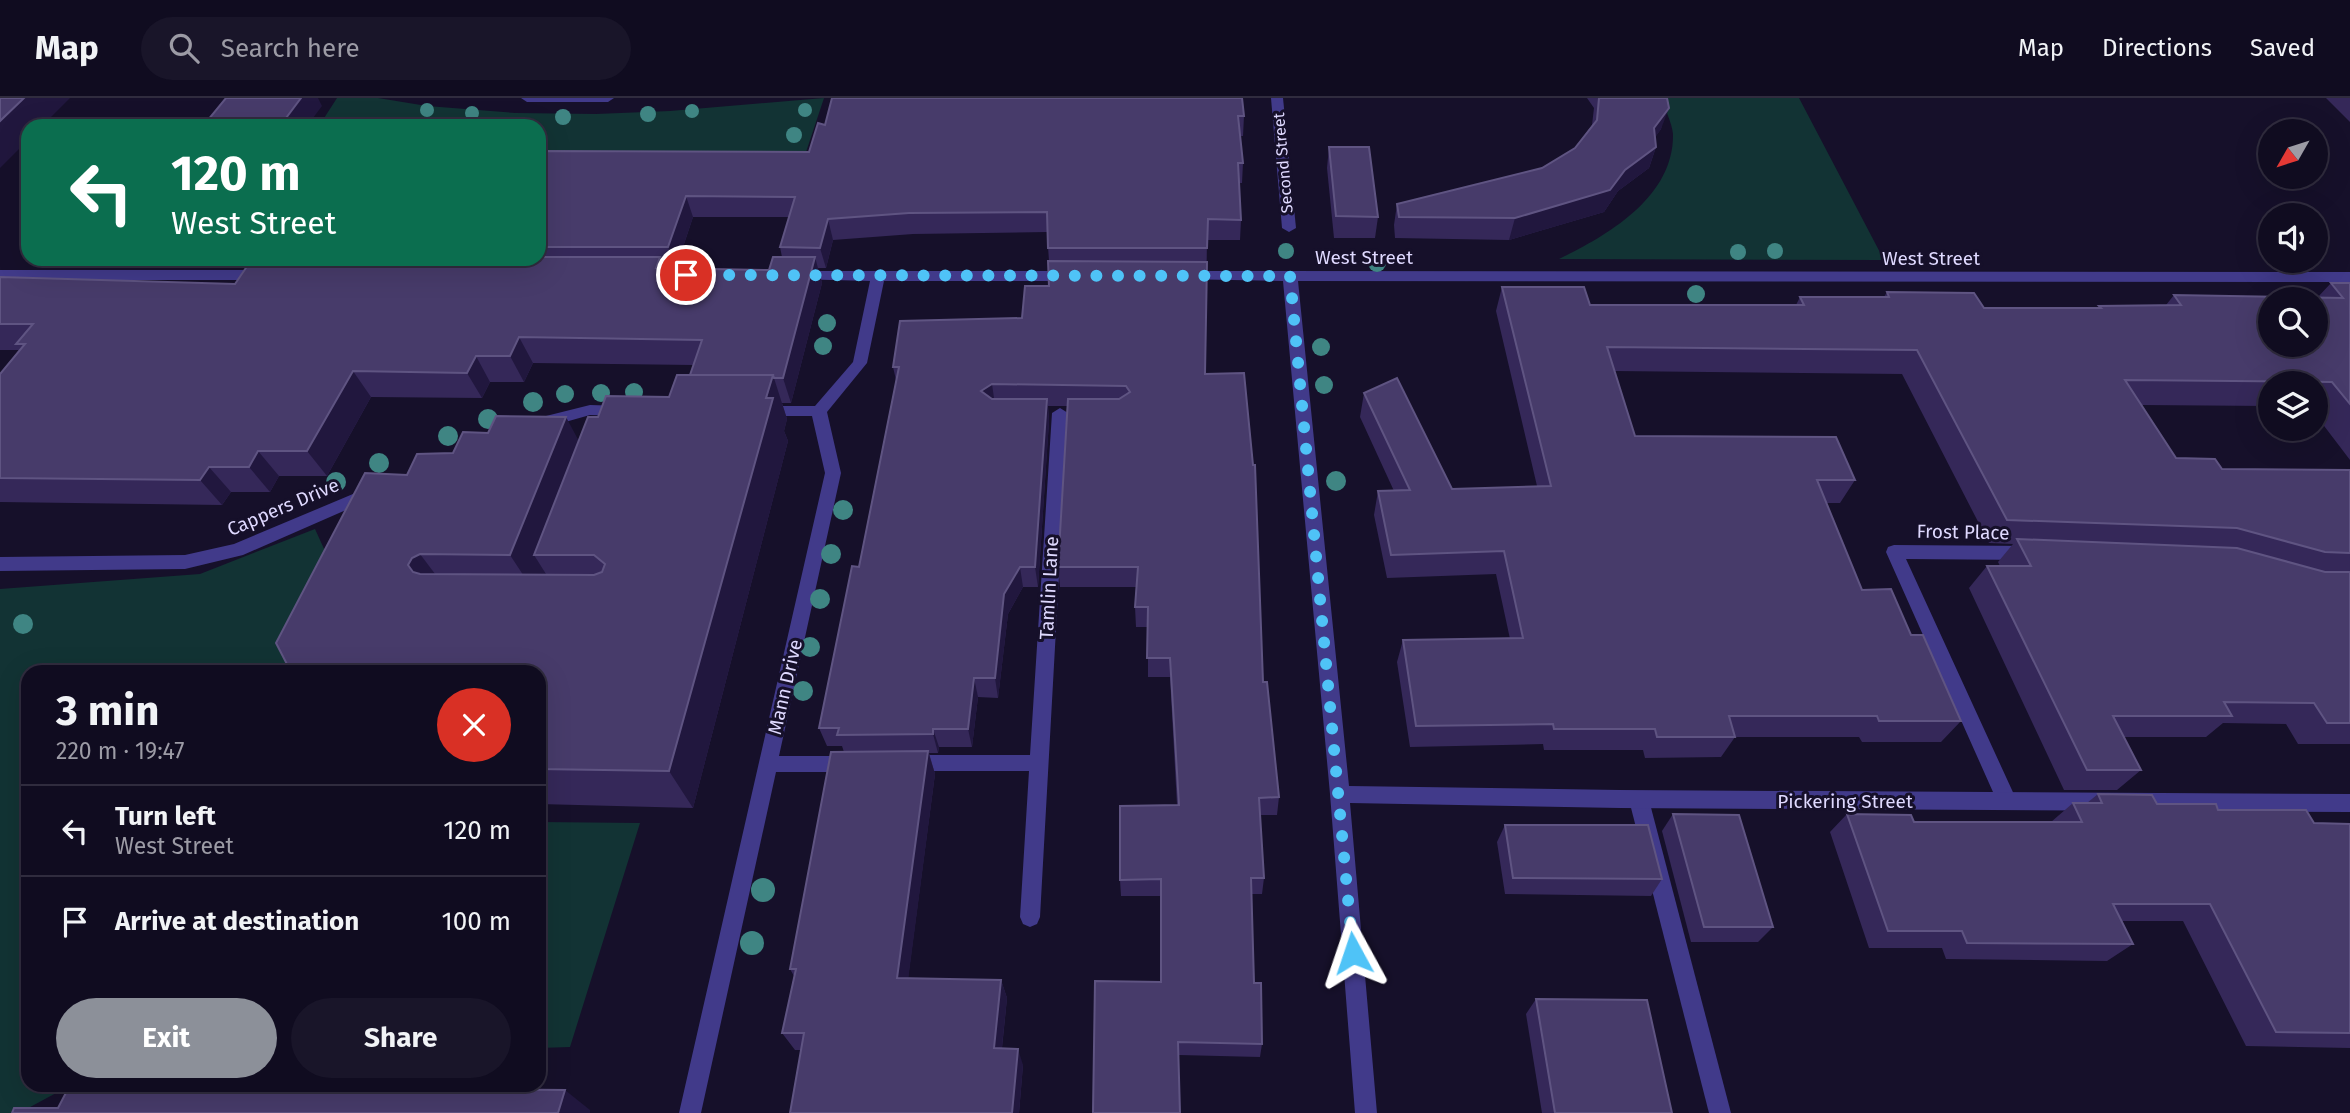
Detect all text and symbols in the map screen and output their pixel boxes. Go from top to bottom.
search box [141,17,631,80]
text: Map [35,28,99,68]
icon: search [165,29,203,67]
text: Search here [221,33,360,64]
text: Map [2018,34,2064,62]
text: Directions [2102,34,2212,62]
text: Saved [2250,34,2315,62]
street label: Second Street [1269,112,1297,214]
north arrow [2258,119,2328,189]
map controls [2258,119,2328,441]
text: 120 m [171,144,301,203]
icon: left [56,147,147,238]
button: sound [2258,203,2328,273]
text: West Street [171,204,336,242]
pin [656,245,716,305]
street label: West Street [1315,246,1413,269]
street label: West Street [1882,247,1980,270]
icon: arrive [667,256,705,294]
button: search [2258,287,2328,357]
button: layers [2258,371,2328,441]
street label: Cappers Drive [224,473,342,541]
street label: Frost Place [1916,520,2010,544]
street label: Tamlin Lane [1035,536,1063,640]
street label: Mann Drive [763,637,807,737]
text: 3 min [56,686,159,736]
button: close [437,688,511,762]
text: 220 m · 19:47 [56,737,184,765]
street label: Pickering Street [1777,790,1913,813]
text: Turn left [115,801,216,832]
icon: left [56,812,94,850]
text: 120 m [443,815,511,846]
text: West Street [115,832,234,860]
icon: arrive [56,903,94,941]
text: Arrive at destination [115,906,359,937]
text: 100 m [442,906,511,937]
position arrow [1316,916,1390,990]
button: Exit [56,998,277,1078]
button: Share [291,998,511,1078]

